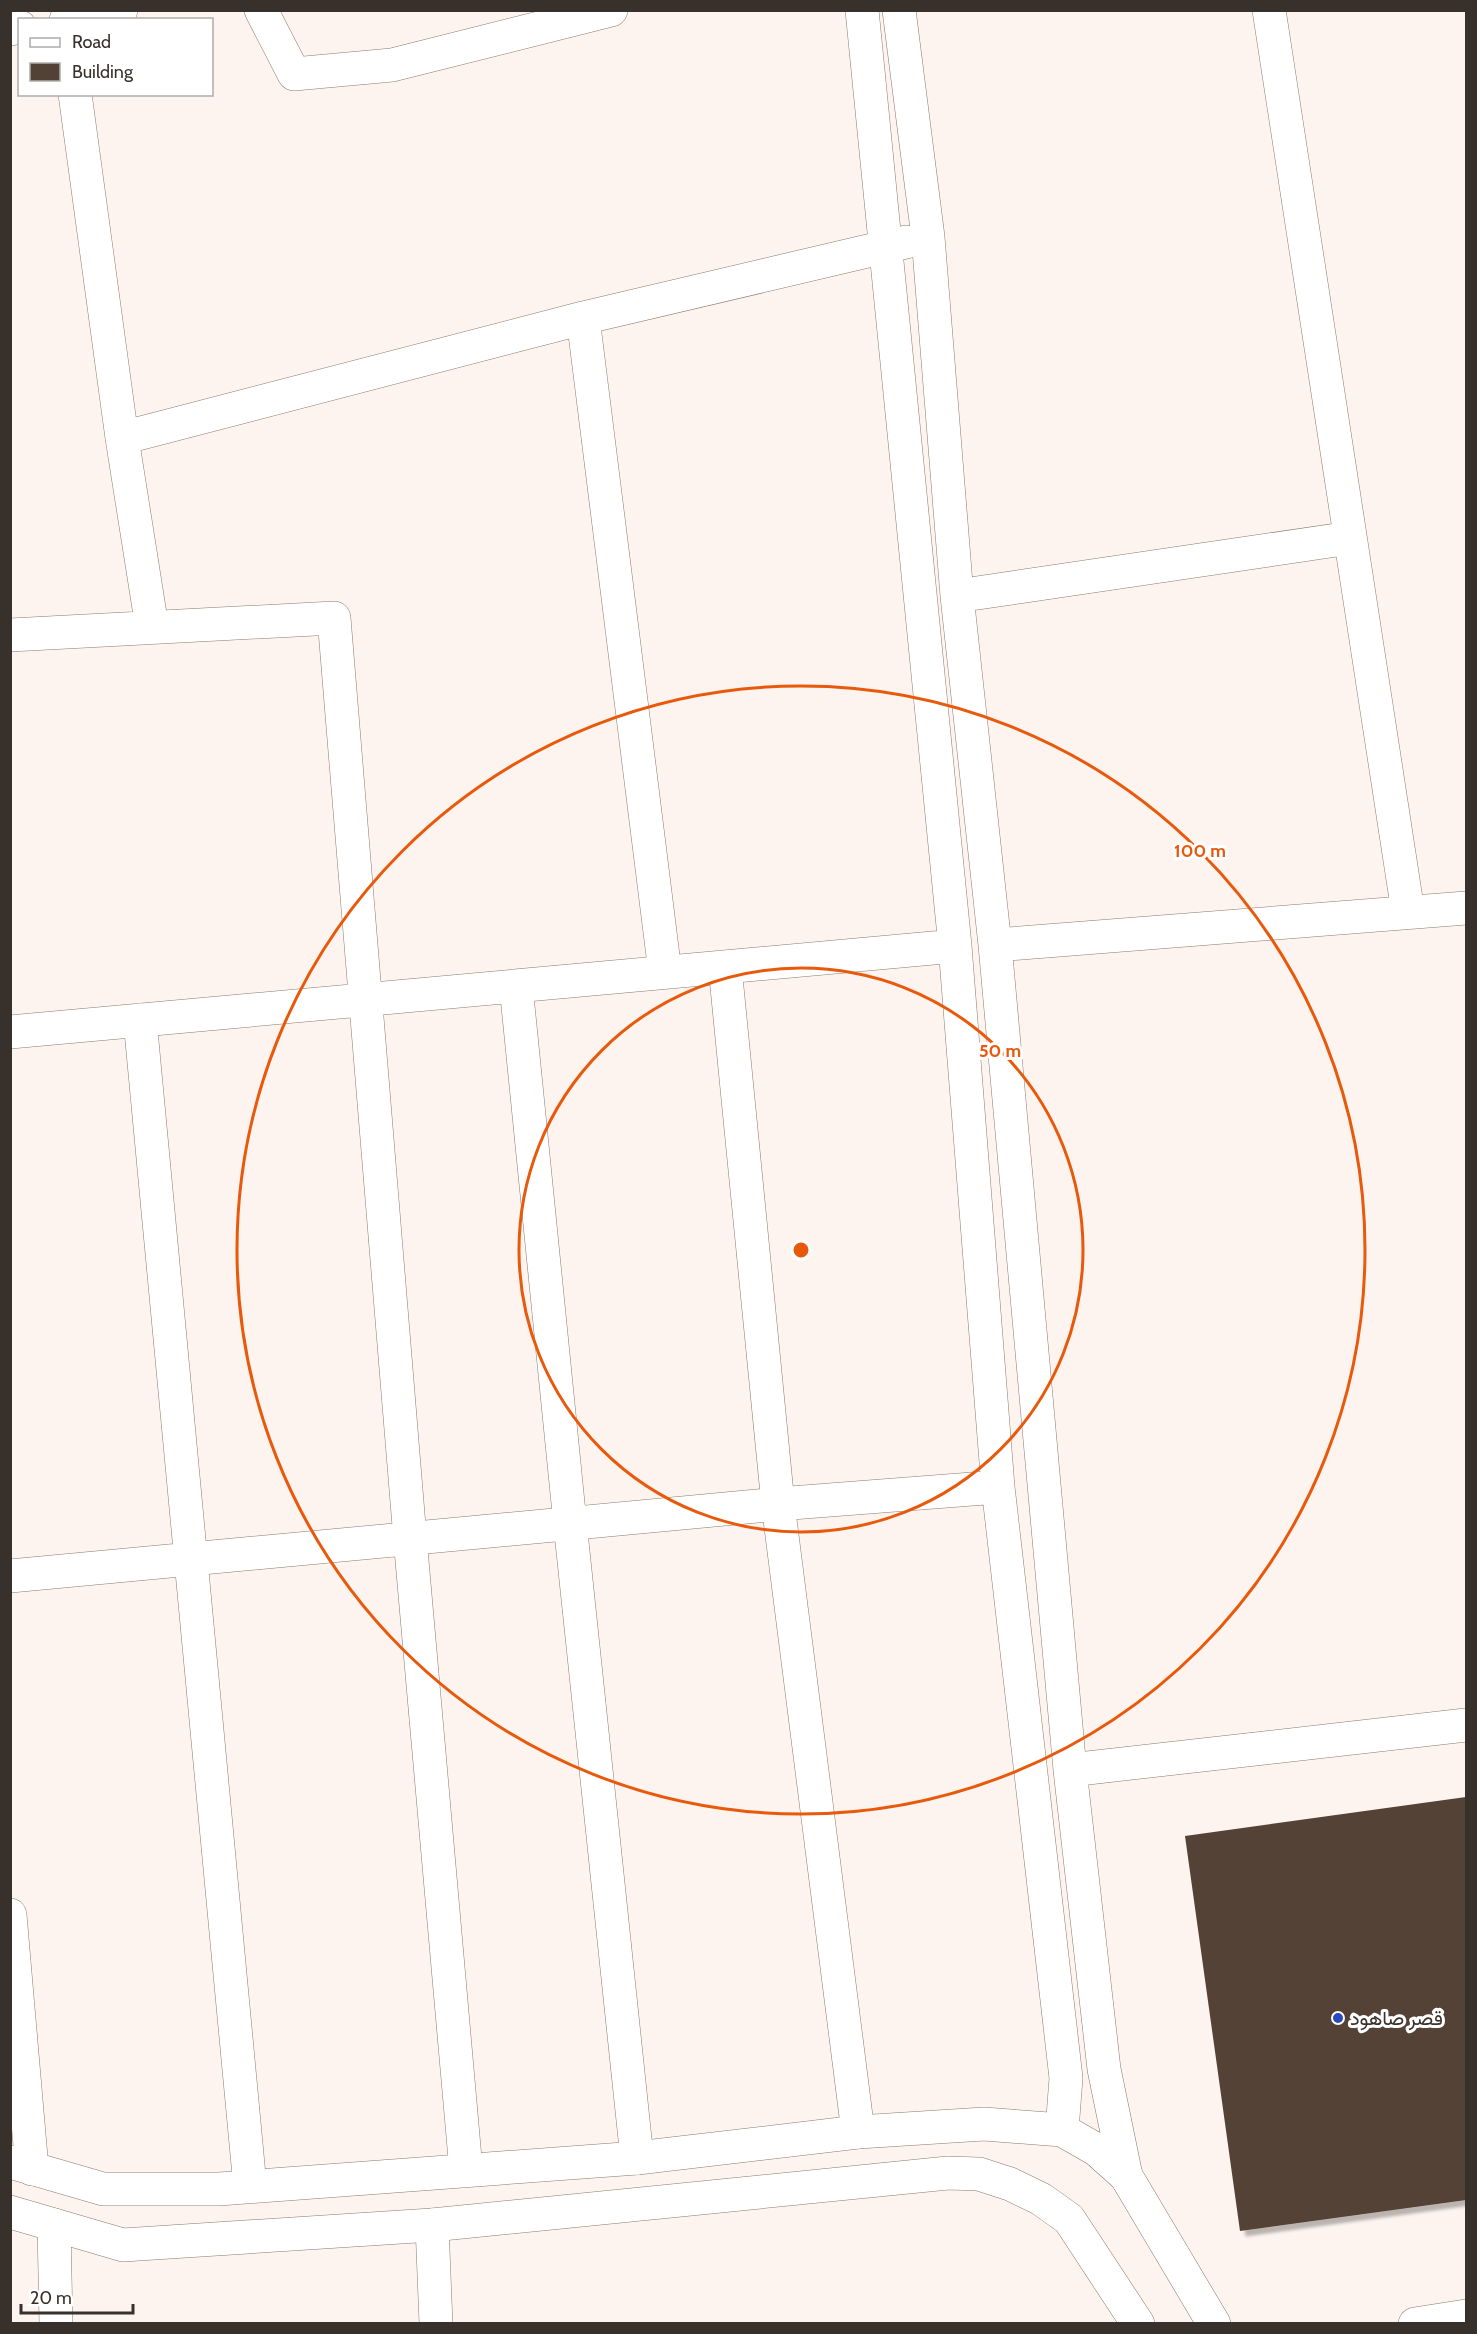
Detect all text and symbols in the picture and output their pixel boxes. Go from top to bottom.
legend [18,18,213,96]
text: Road [72,31,111,53]
text: Building [72,61,134,83]
text: 100 m [1174,840,1226,862]
text: 50 m [979,1040,1021,1062]
centre of rings [791,1240,811,1260]
place label: قصر صاهود [1350,2006,1443,2031]
marker: قصر صاهود [1331,2011,1345,2025]
scale bar [21,2277,134,2315]
text: 20 m [30,2287,72,2309]

